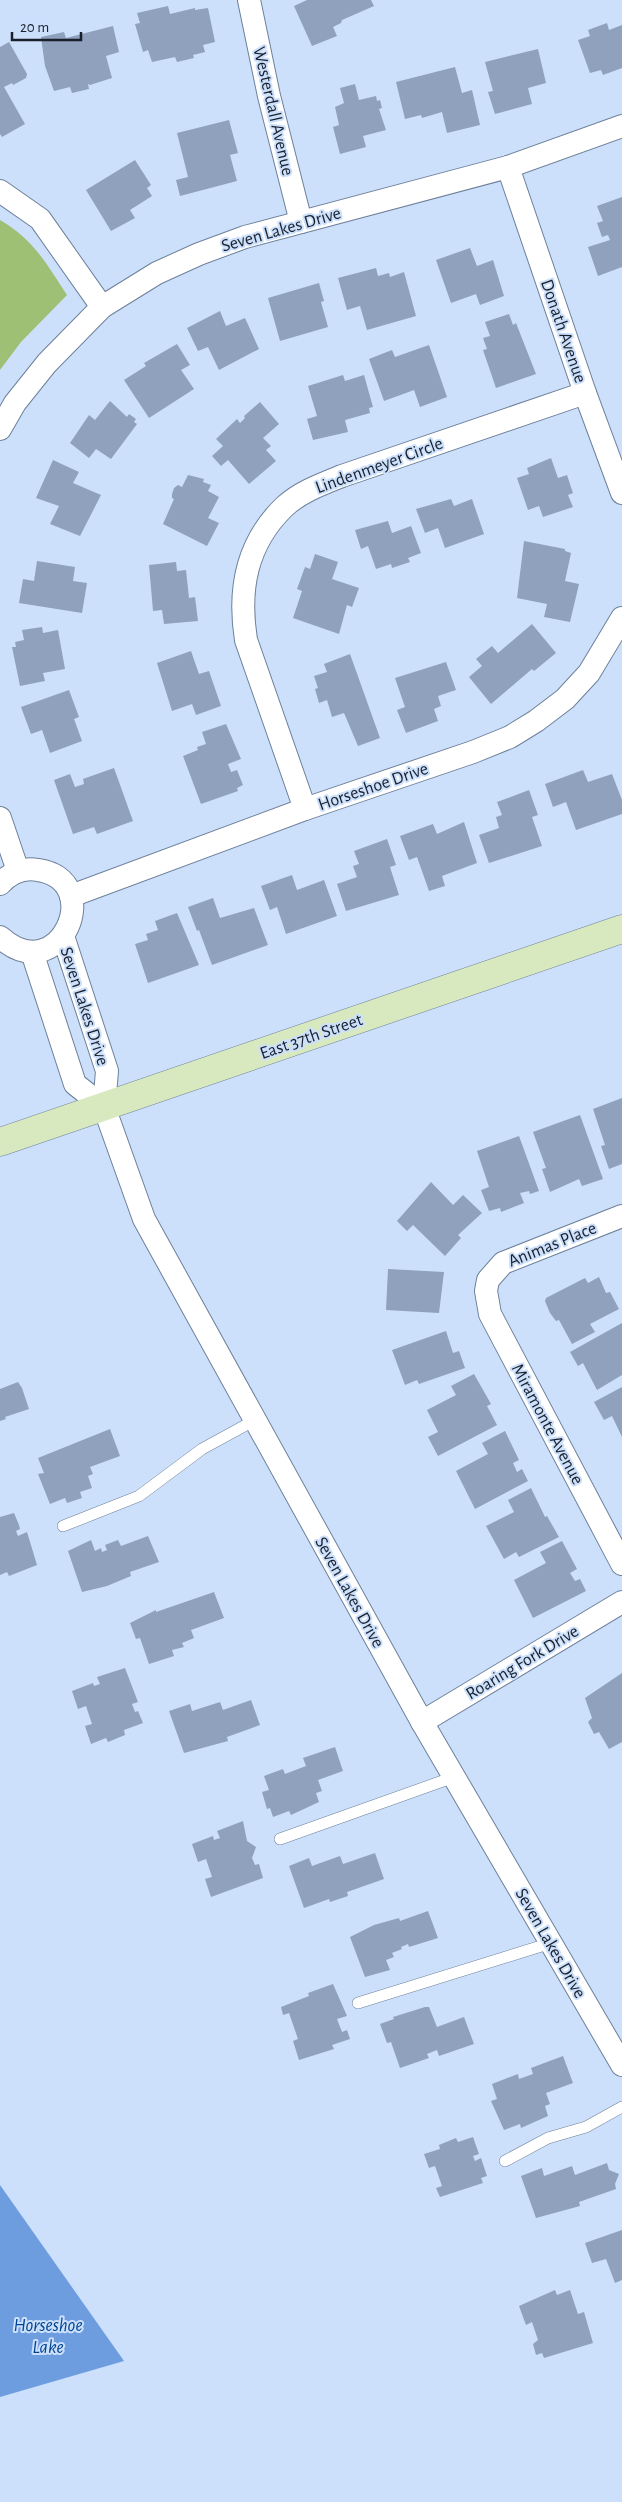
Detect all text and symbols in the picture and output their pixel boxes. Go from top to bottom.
scale bar [12,10,81,42]
text: 20 m [20,20,49,35]
street label: Westerdall Avenue [249,45,297,177]
street label: Seven Lakes Drive [219,204,343,256]
street label: Donath Avenue [537,277,589,386]
street label: Lindenmeyer Circle [313,435,446,497]
street label: Horseshoe Drive [316,760,431,814]
street label: Seven Lakes Drive [56,945,112,1068]
street label: East 37th Street [258,1011,365,1063]
street label: Animas Place [506,1219,599,1271]
street label: Miramonte Avenue [508,1361,586,1488]
street label: Seven Lakes Drive [311,1534,387,1651]
street label: Roaring Fork Drive [463,1622,582,1703]
street label: Seven Lakes Drive [511,1886,589,2001]
water label: Horseshoe Lake [13,2316,83,2357]

